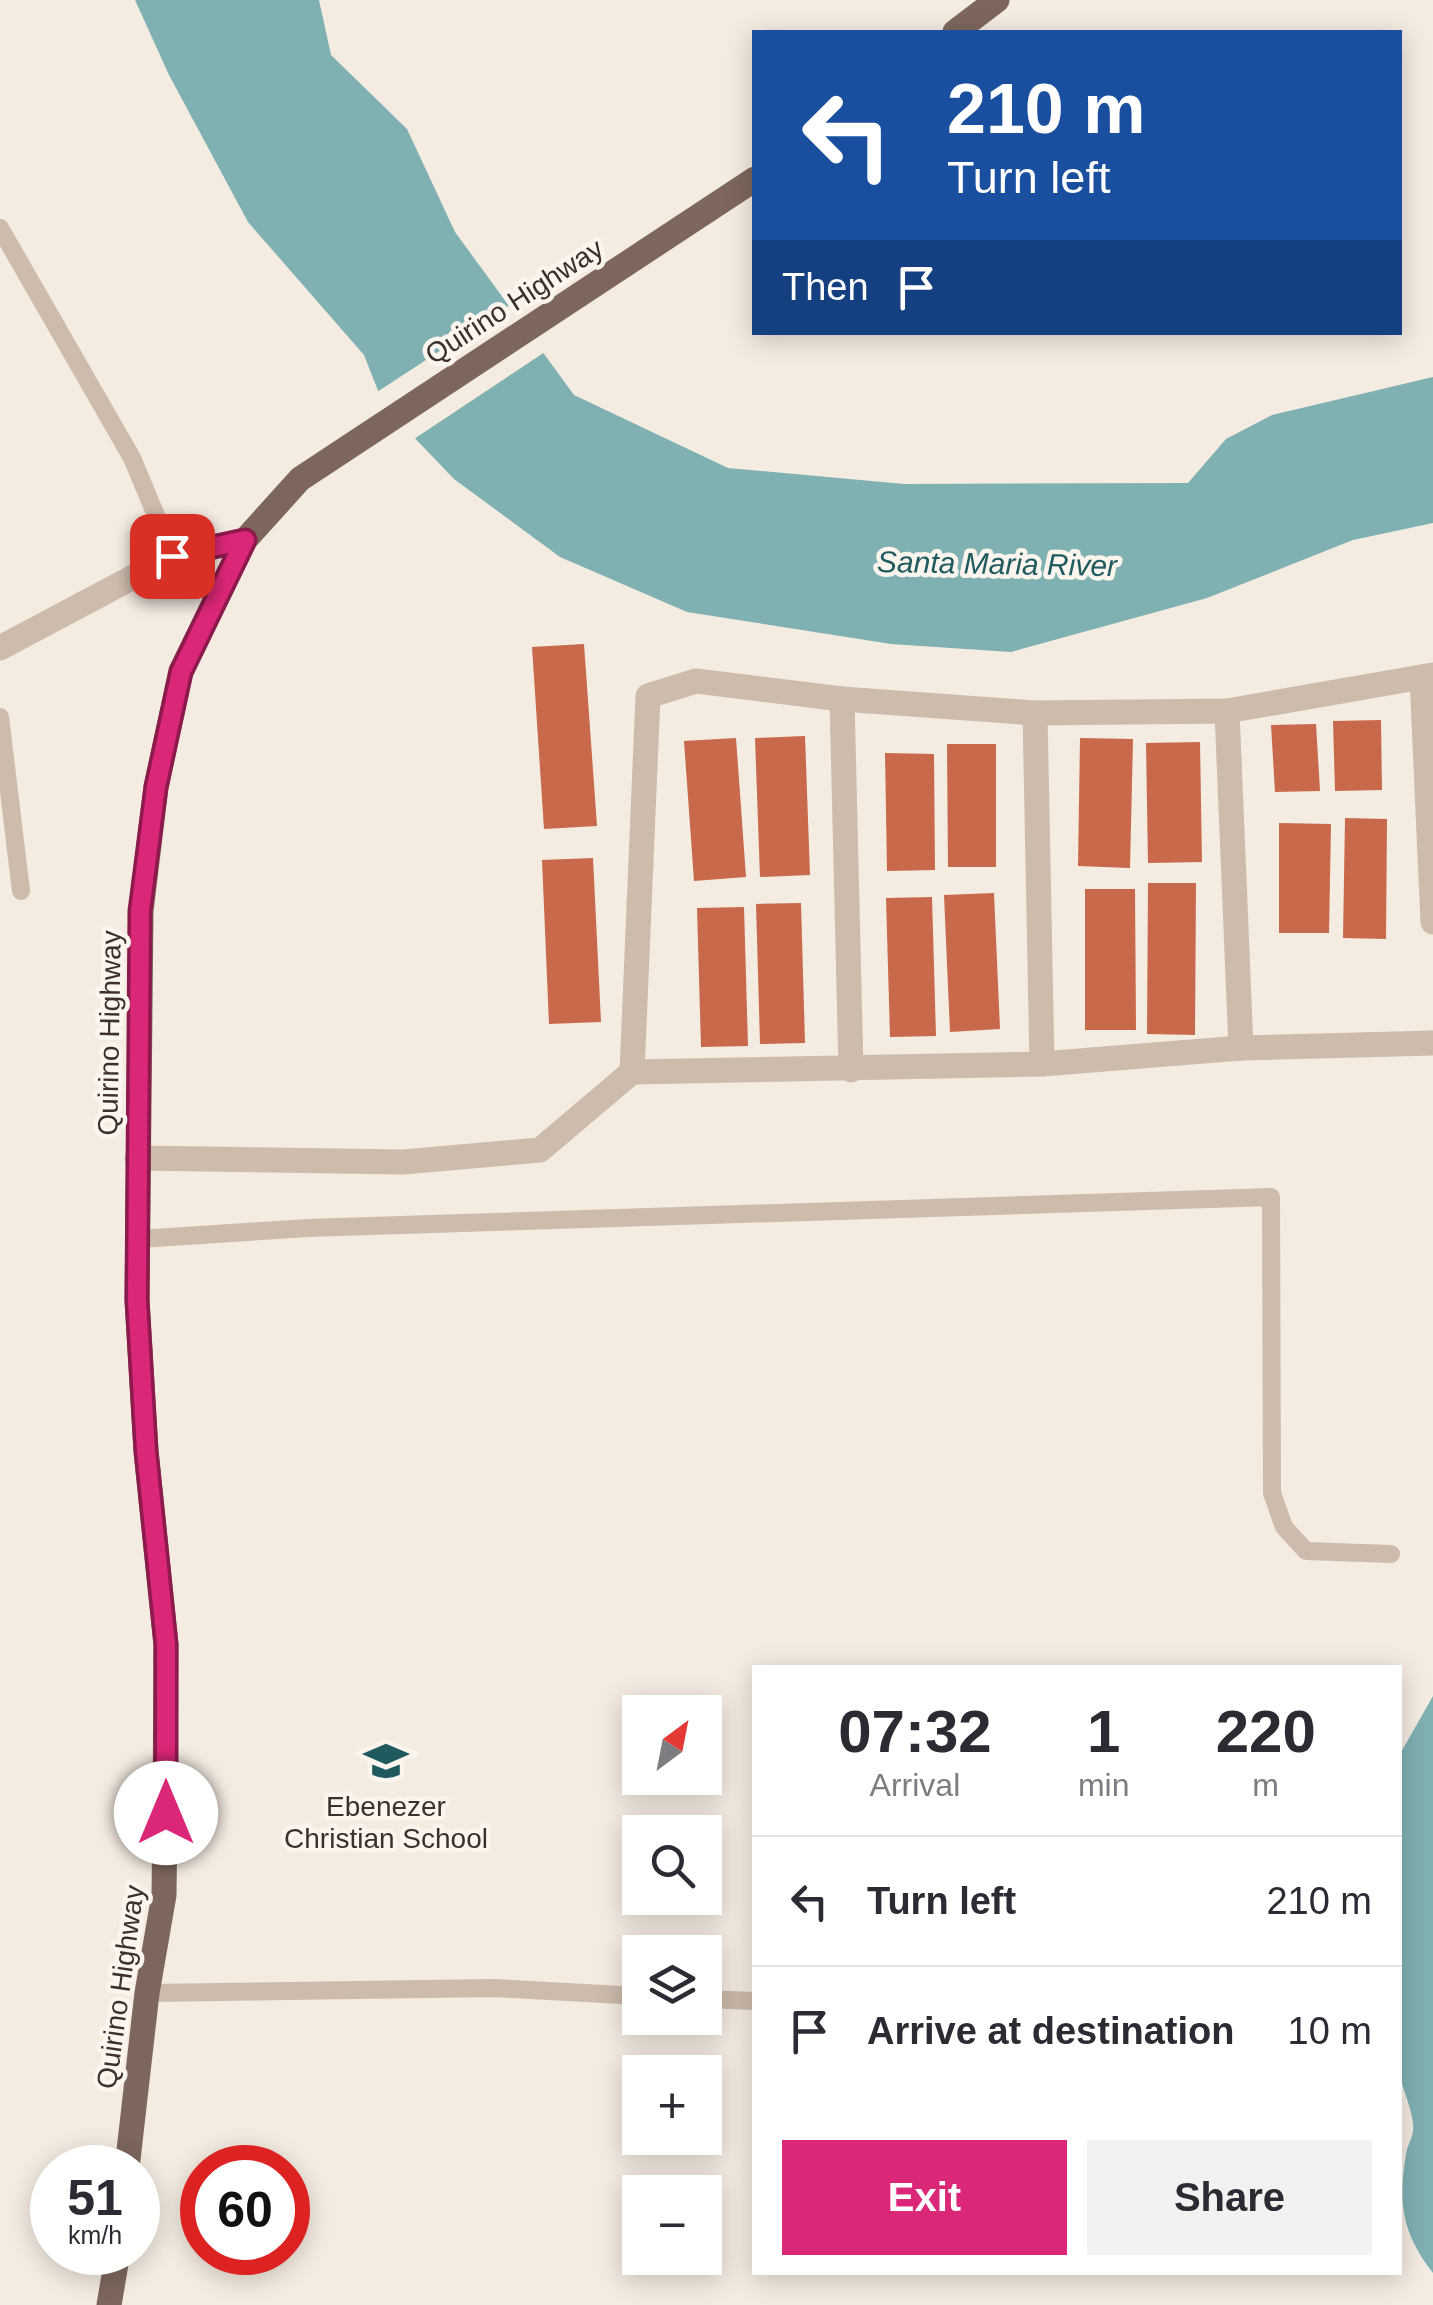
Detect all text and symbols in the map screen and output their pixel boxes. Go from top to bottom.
icon: left [782,70,912,200]
text: 210 m [947,70,1145,148]
text: Turn left [947,152,1110,203]
street label: Quirino Highway [420,232,609,370]
icon: arrive [889,260,944,315]
text: Then [782,266,869,308]
pin [130,514,215,599]
icon: arrive [145,529,200,584]
water label: Santa Maria River [877,545,1118,582]
street label: Quirino Highway [92,930,127,1136]
north arrow [622,1695,722,1795]
map controls [622,1695,722,2275]
text: 07:32 [838,1698,992,1765]
text: 1 [1087,1698,1120,1765]
text: 220 [1216,1698,1316,1765]
school or university icon: Ebenezer Christian School [362,1737,410,1785]
position arrow [114,1761,218,1865]
text: Arrival [870,1767,960,1803]
text: min [1078,1767,1129,1803]
text: m [1252,1767,1279,1803]
place label: Ebenezer Christian School [284,1791,488,1854]
button: search [622,1815,722,1915]
icon: left [782,1874,837,1929]
text: Turn left [867,1880,1016,1922]
text: 210 m [1266,1880,1372,1922]
street label: Quirino Highway [91,1883,150,2091]
button: layers [622,1935,722,2035]
icon: arrive [782,2004,837,2059]
text: Arrive at destination [867,2010,1234,2052]
text: 10 m [1288,2010,1372,2052]
button: + [622,2055,722,2155]
button: Exit [782,2140,1067,2255]
button: Share [1087,2140,1372,2255]
speed limit sign: 60 [180,2145,310,2275]
text: 51 [67,2170,123,2226]
button: − [622,2175,722,2275]
text: km/h [68,2221,122,2249]

